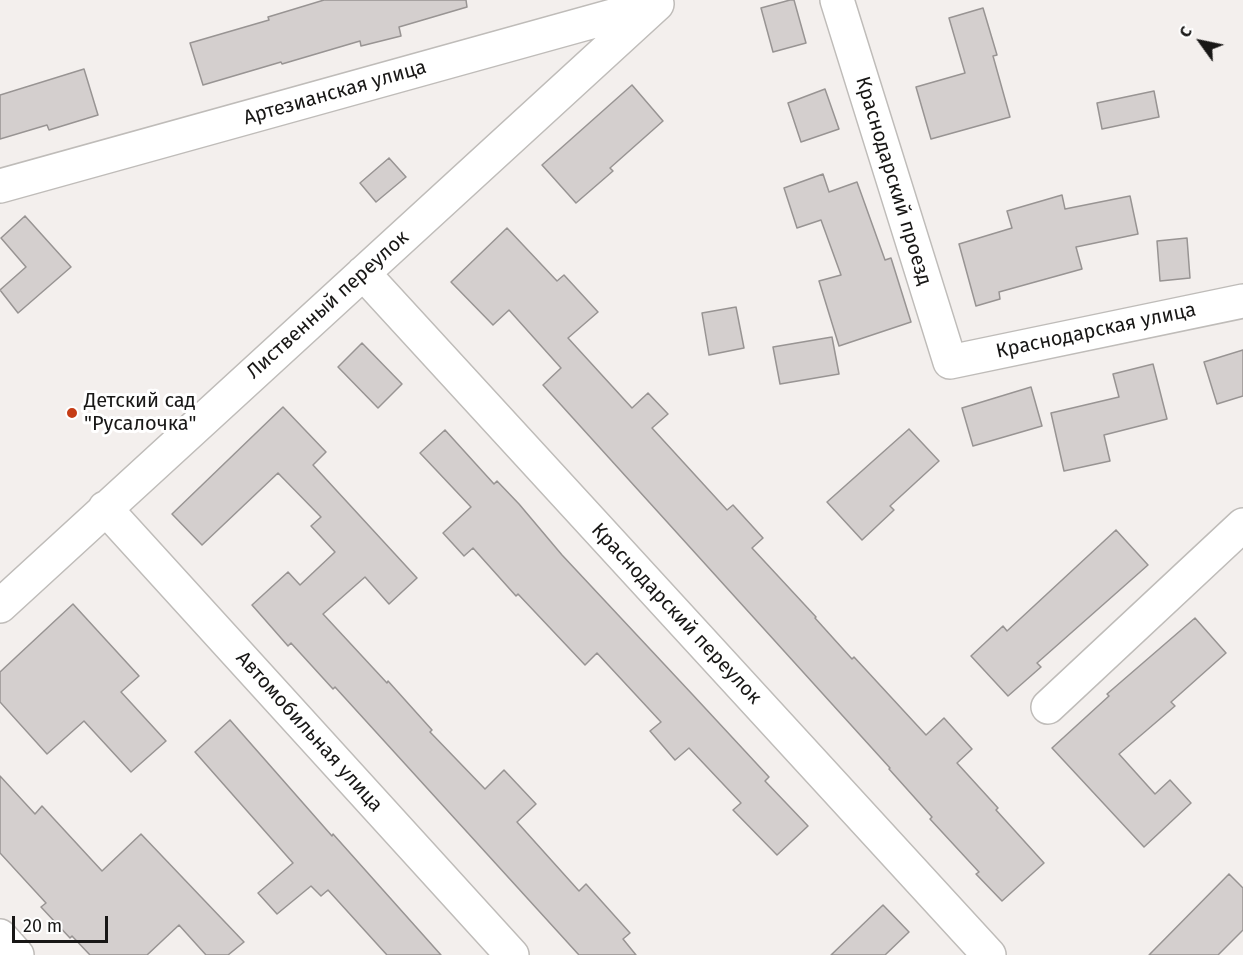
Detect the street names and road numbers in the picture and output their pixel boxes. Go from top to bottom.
street label: Артезианская улица [241,55,429,131]
street label: Краснодарский проезд [850,74,936,288]
street label: Лиственный переулок [242,226,414,384]
street label: Краснодарская улица [994,298,1198,364]
street label: Краснодарский переулок [586,518,766,710]
street label: Автомобильная улица [231,647,387,817]

